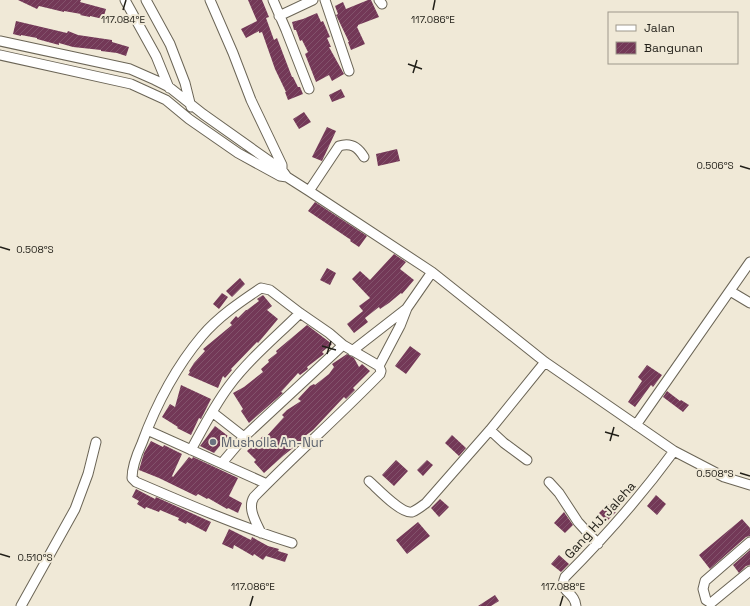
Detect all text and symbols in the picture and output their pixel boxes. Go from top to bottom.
legend [608,12,738,64]
text: 117.084°E [101,13,145,26]
text: 117.086°E [411,13,455,26]
text: Jalan [644,20,675,36]
text: Bangunan [644,40,703,56]
text: 0.506°S [696,159,734,172]
text: 0.508°S [16,243,54,256]
place label: Musholla An-Nur [221,434,324,451]
marker: Musholla An-Nur [208,437,218,447]
text: 0.508°S [696,467,734,480]
street label: Gang HJ. Jaleha [561,477,640,562]
text: 0.510°S [17,551,53,564]
text: 117.086°E [231,580,275,593]
text: 117.088°E [541,580,585,593]

